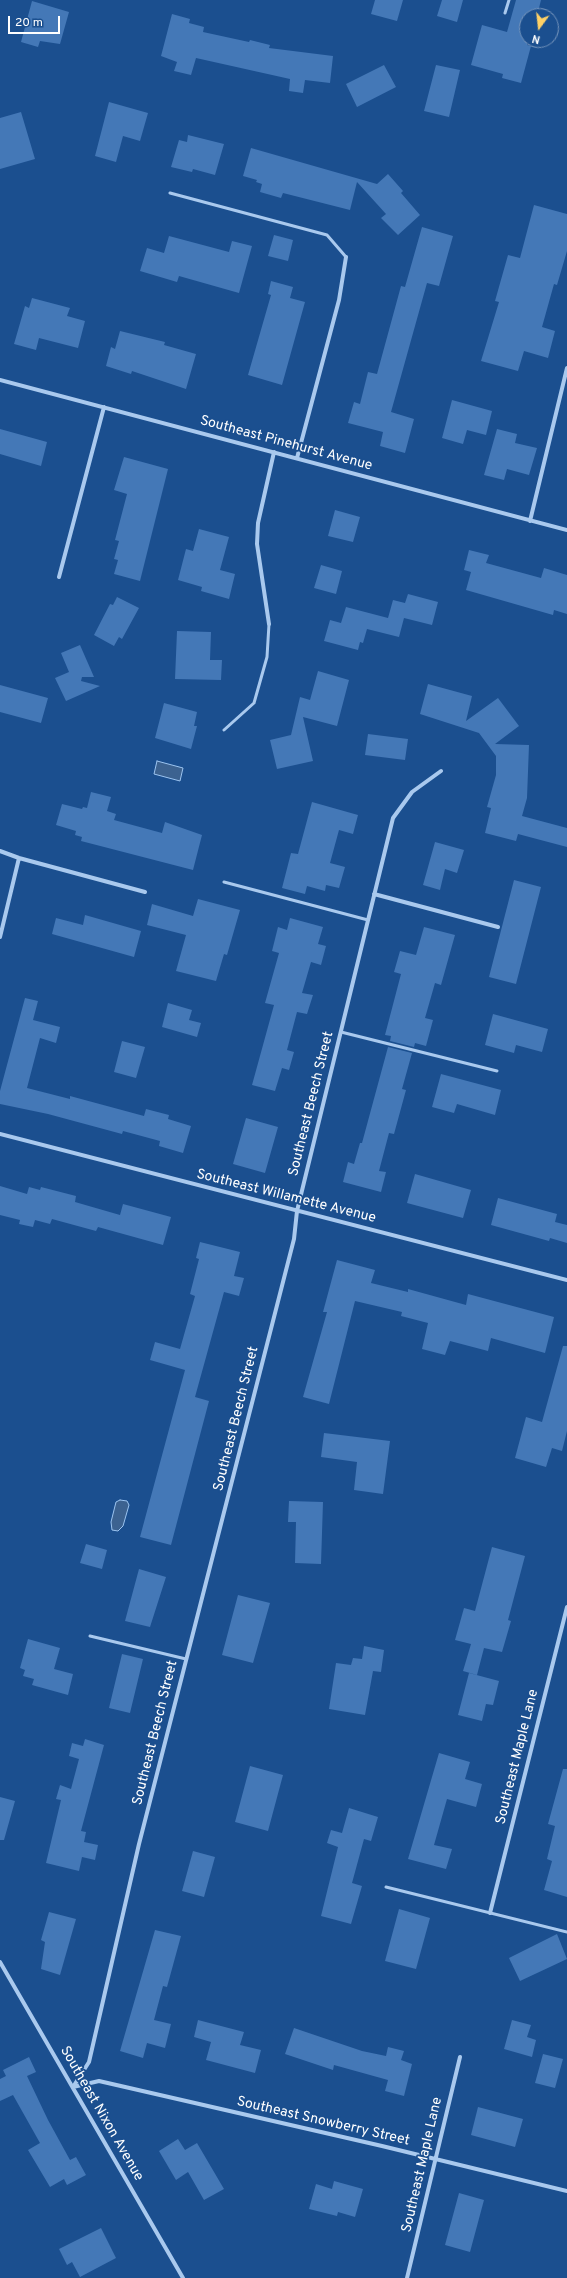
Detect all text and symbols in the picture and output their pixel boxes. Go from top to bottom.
scale bar [10,8,62,34]
north arrow [519,8,559,48]
text: 20 m [15,15,43,31]
text: N [531,31,542,46]
street label: Southeast Pinehurst Avenue [198,413,374,475]
street label: Southeast Beech Street [286,1030,338,1178]
street label: Southeast Willamette Avenue [195,1167,377,1227]
street label: Southeast Beech Street [211,1345,263,1493]
street label: Southeast Beech Street [130,1659,182,1807]
street label: Southeast Maple Lane [493,1688,543,1826]
street label: Southeast Nixon Avenue [56,2044,146,2184]
street label: Southeast Snowberry Street [235,2094,411,2150]
street label: Southeast Maple Lane [399,2096,447,2234]

